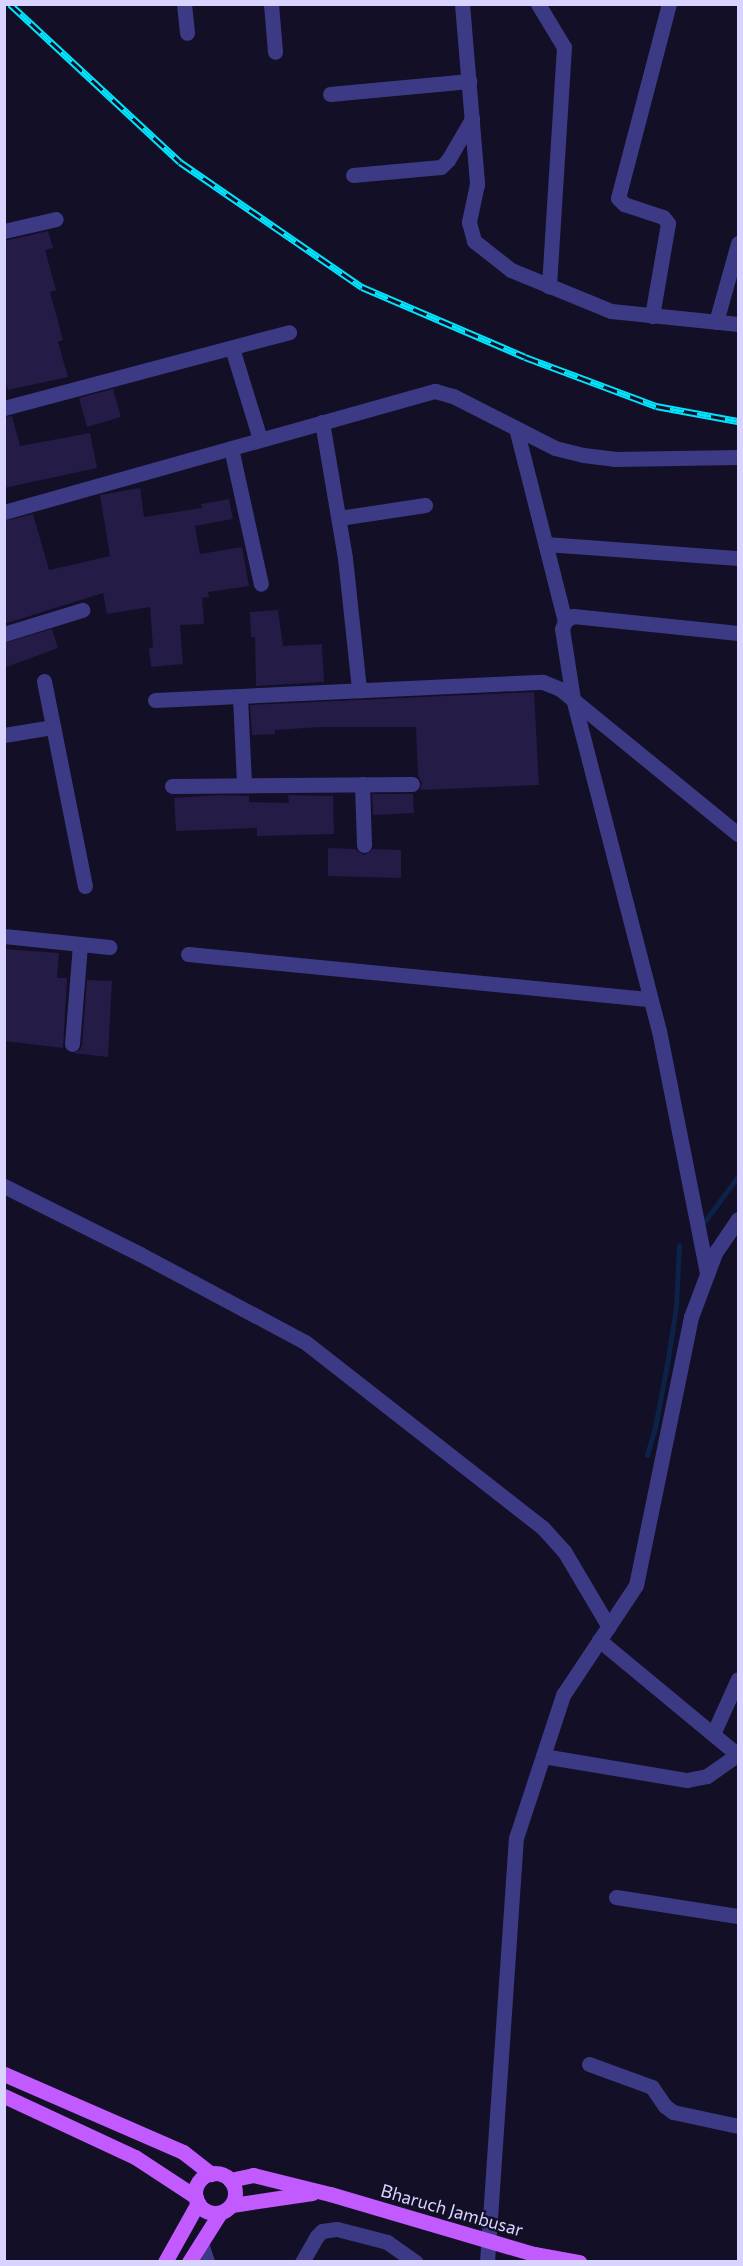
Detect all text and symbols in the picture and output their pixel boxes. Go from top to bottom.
street label: Bharuch Jambusar [378,2179,526,2241]

